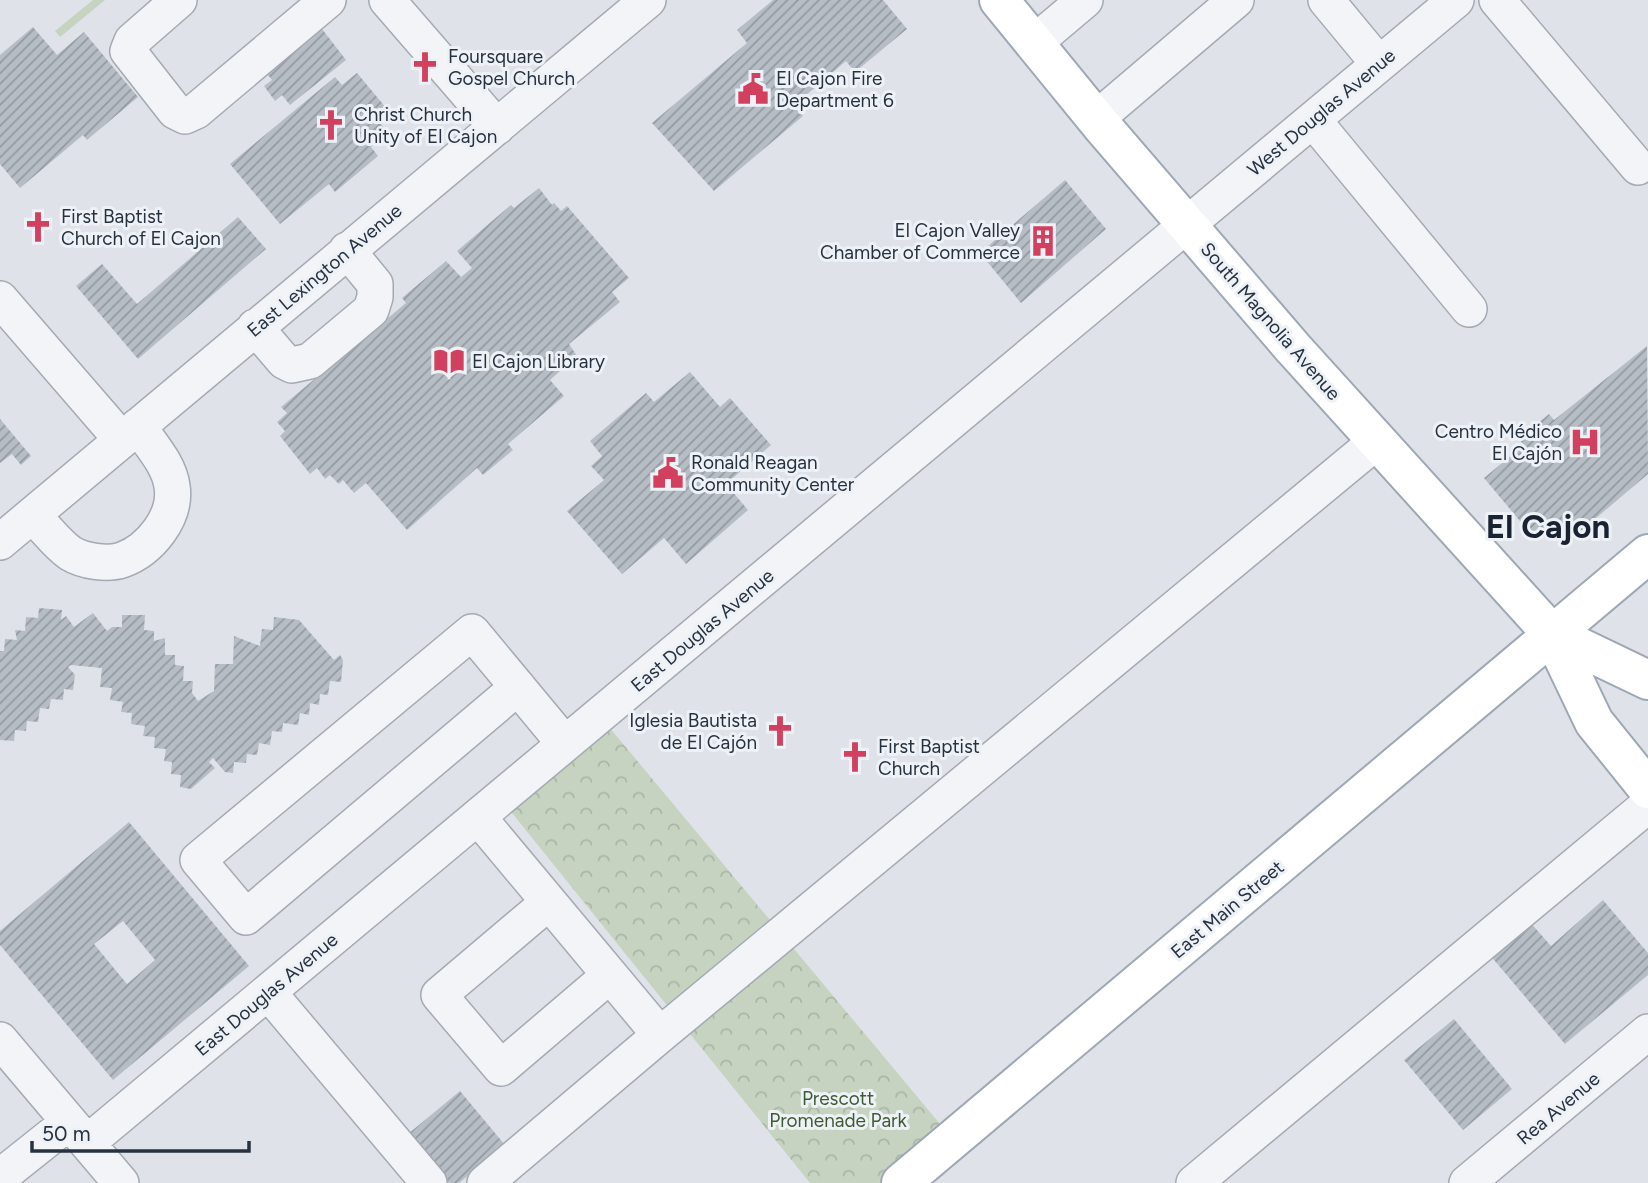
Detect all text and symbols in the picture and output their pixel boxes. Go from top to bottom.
street label: West Douglas Avenue [1243,44,1400,181]
place label: Foursquare Gospel Church [448,45,575,90]
church icon: Foursquare Gospel Church [408,50,442,84]
place label: El Cajon Fire Department 6 [776,67,894,112]
public building icon: El Cajon Fire Department 6 [736,72,770,106]
place label: Christ Church Unity of El Cajon [354,103,497,148]
church icon: Christ Church Unity of El Cajon [314,108,348,142]
street label: East Lexington Avenue [242,199,406,342]
place label: First Baptist Church of El Cajon [61,205,221,250]
church icon: First Baptist Church of El Cajon [21,210,55,244]
place label: El Cajon Valley Chamber of Commerce [820,219,1020,264]
building icon: El Cajon Valley Chamber of Commerce [1026,224,1060,258]
street label: South Magnolia Avenue [1196,238,1345,405]
library icon: El Cajon Library [432,344,466,378]
place label: El Cajon Library [472,350,605,373]
place label: Centro Médico El Cajón [1435,420,1562,465]
hospital icon: Centro Médico El Cajón [1568,425,1602,459]
place label: Ronald Reagan Community Center [691,451,855,496]
public building icon: Ronald Reagan Community Center [651,456,685,490]
district label: El Cajon [1486,507,1610,546]
street label: East Douglas Avenue [626,564,778,697]
place label: Iglesia Bautista de El Cajón [629,709,757,754]
church icon: Iglesia Bautista de El Cajón [763,714,797,748]
place label: First Baptist Church [878,735,980,780]
church icon: First Baptist Church [838,740,872,774]
street label: East Main Street [1166,855,1288,963]
street label: East Douglas Avenue [190,928,342,1061]
street label: Rea Avenue [1512,1067,1604,1150]
park label: Prescott Promenade Park [769,1087,908,1132]
scale bar [32,1110,248,1154]
text: 50 m [42,1121,91,1146]

